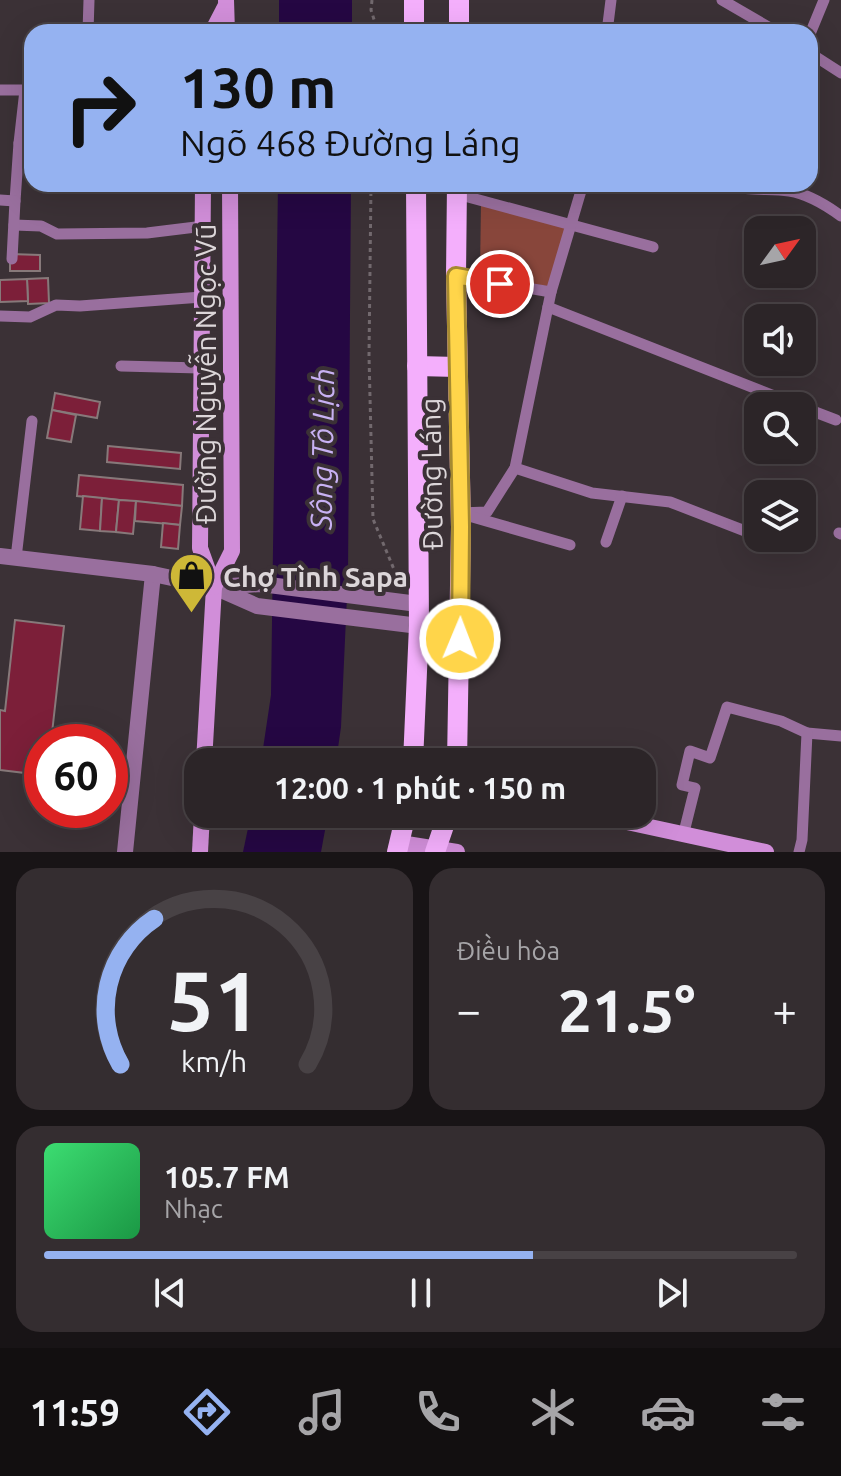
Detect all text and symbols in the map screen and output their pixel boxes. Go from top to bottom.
icon: right [48,56,152,160]
text: 130 m [180,56,336,119]
text: Ngõ 468 Đường Láng [180,122,521,163]
north arrow [744,216,816,288]
map controls [744,216,816,552]
street label: Đường Nguyễn Ngọc Vũ [188,224,221,524]
pin [466,250,534,318]
icon: arrive [478,262,522,306]
button: sound [744,304,816,376]
water label: Sông Tô Lịch [304,368,340,531]
button: search [744,392,816,464]
street label: Đường Láng [414,398,448,550]
button: layers [744,480,816,552]
shop icon: Chợ Tình Sapa [168,552,216,615]
place label: Chợ Tình Sapa [223,561,408,592]
position arrow [418,597,502,681]
speed limit sign: 60 [24,724,128,828]
text: 12:00 · 1 phút · 150 m [274,771,566,805]
text: Điều hòa [457,936,560,965]
text: 51 [167,953,261,1047]
text: 21.5° [558,976,695,1043]
text: − [457,985,481,1034]
text: + [772,985,797,1034]
text: km/h [181,1045,247,1077]
text: 105.7 FM [164,1160,290,1194]
text: Nhạc [164,1194,223,1223]
icon: previous [148,1271,192,1315]
icon: pause [399,1271,443,1315]
icon: next [650,1271,694,1315]
icon: directions [179,1384,235,1440]
icon: music [294,1384,350,1440]
icon: phone [410,1384,466,1440]
icon: climate [525,1384,581,1440]
icon: car [640,1384,696,1440]
icon: filters [755,1384,811,1440]
text: 11:59 [30,1392,120,1433]

